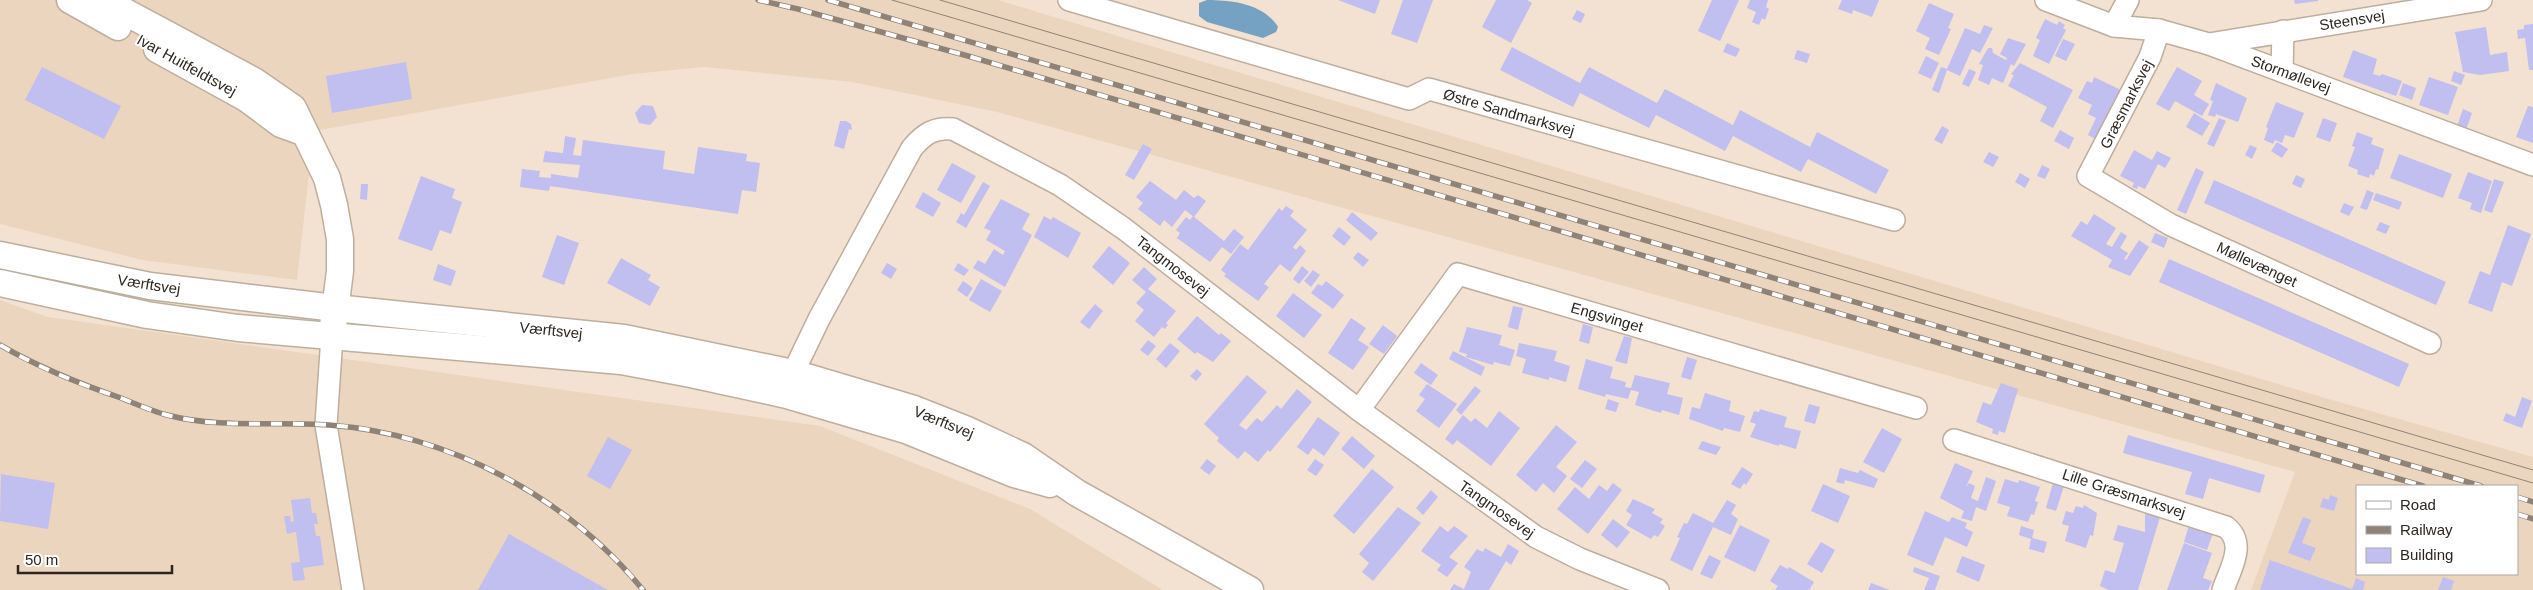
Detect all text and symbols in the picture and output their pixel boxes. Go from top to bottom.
street label: Steensvej [2318,6,2386,34]
street label: Ivar Huitfeldtsvej [134,31,240,99]
street label: Stormøllevej [2249,52,2333,96]
street label: Græsmarksvej [2096,57,2156,151]
street label: Østre Sandmarksvej [1441,85,1577,139]
street label: Tangmosevej [1133,232,1213,300]
street label: Møllevænget [2214,238,2301,290]
street label: Værftsvej [116,271,182,297]
street label: Engsvinget [1569,299,1646,336]
street label: Værftsvej [519,318,583,342]
street label: Værftsvej [911,402,977,442]
street label: Lille Græsmarksvej [2060,465,2188,521]
street label: Tangmosevej [1456,477,1538,541]
legend [2356,485,2518,575]
text: Road [2400,496,2436,513]
text: Railway [2400,521,2453,538]
scale bar [18,542,171,574]
text: Building [2400,546,2453,563]
text: 50 m [25,551,58,568]

